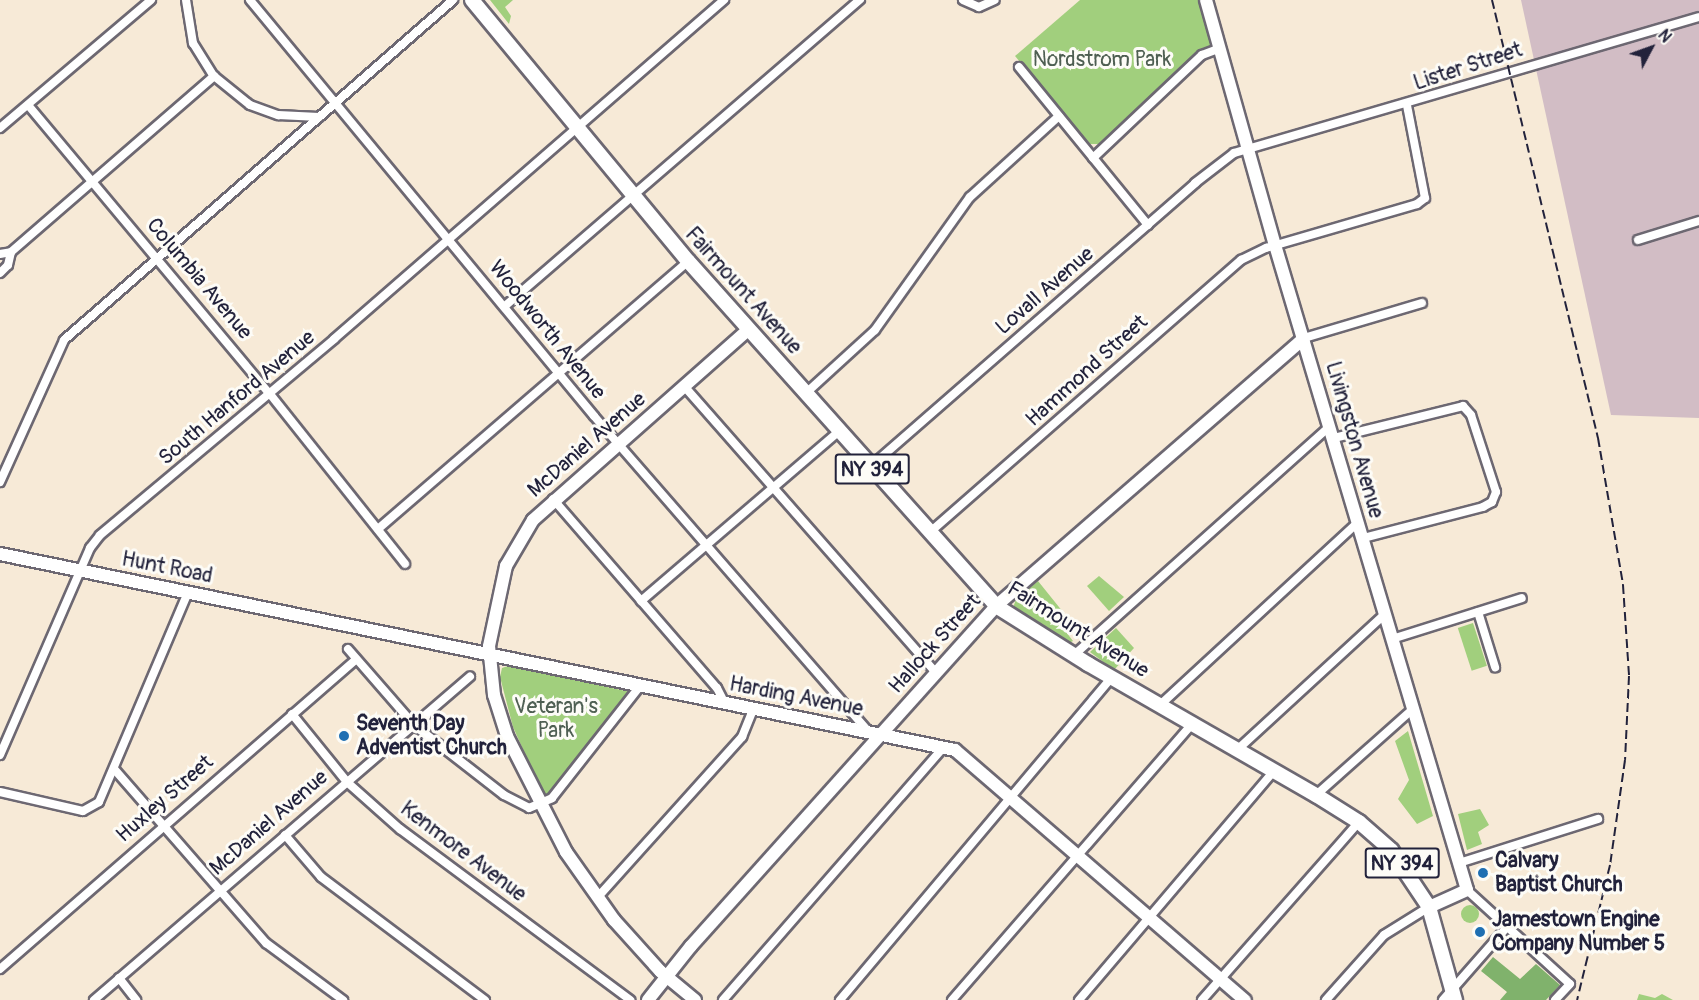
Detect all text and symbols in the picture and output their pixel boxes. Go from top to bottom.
north arrow [1621,18,1681,78]
text: N [1653,26,1676,47]
street label: Lister Street [1410,38,1526,96]
park label: Nordstrom Park [1033,47,1171,73]
street label: Columbia Avenue [141,213,257,345]
street label: Fairmount Avenue [679,222,807,360]
street label: Lovall Avenue [991,242,1099,340]
street label: Woodworth Avenue [483,256,611,404]
street label: Hammond Street [1021,310,1153,432]
street label: South Hanford Avenue [154,325,320,471]
street label: Livingston Avenue [1320,359,1388,521]
street label: McDaniel Avenue [523,387,651,503]
road number: NY 394 [834,452,910,486]
street label: Hunt Road [119,547,215,589]
street label: Fairmount Avenue [1003,576,1153,684]
street label: Hallock Street [884,589,986,699]
street label: Harding Avenue [727,672,865,722]
park label: Veteran's Park [514,694,598,744]
place label: Seventh Day Adventist Church [356,711,507,761]
marker: Seventh Day Adventist Church [337,729,351,743]
street label: Huxley Street [111,750,219,848]
street label: McDaniel Avenue [205,765,333,881]
street label: Kenmore Avenue [395,797,531,907]
road number: NY 394 [1364,846,1440,880]
place label: Calvary Baptist Church [1495,848,1623,898]
marker: Calvary Baptist Church [1476,866,1490,880]
place label: Jamestown Engine Company Number 5 [1492,907,1665,957]
marker: Jamestown Engine Company Number 5 [1473,925,1487,939]

